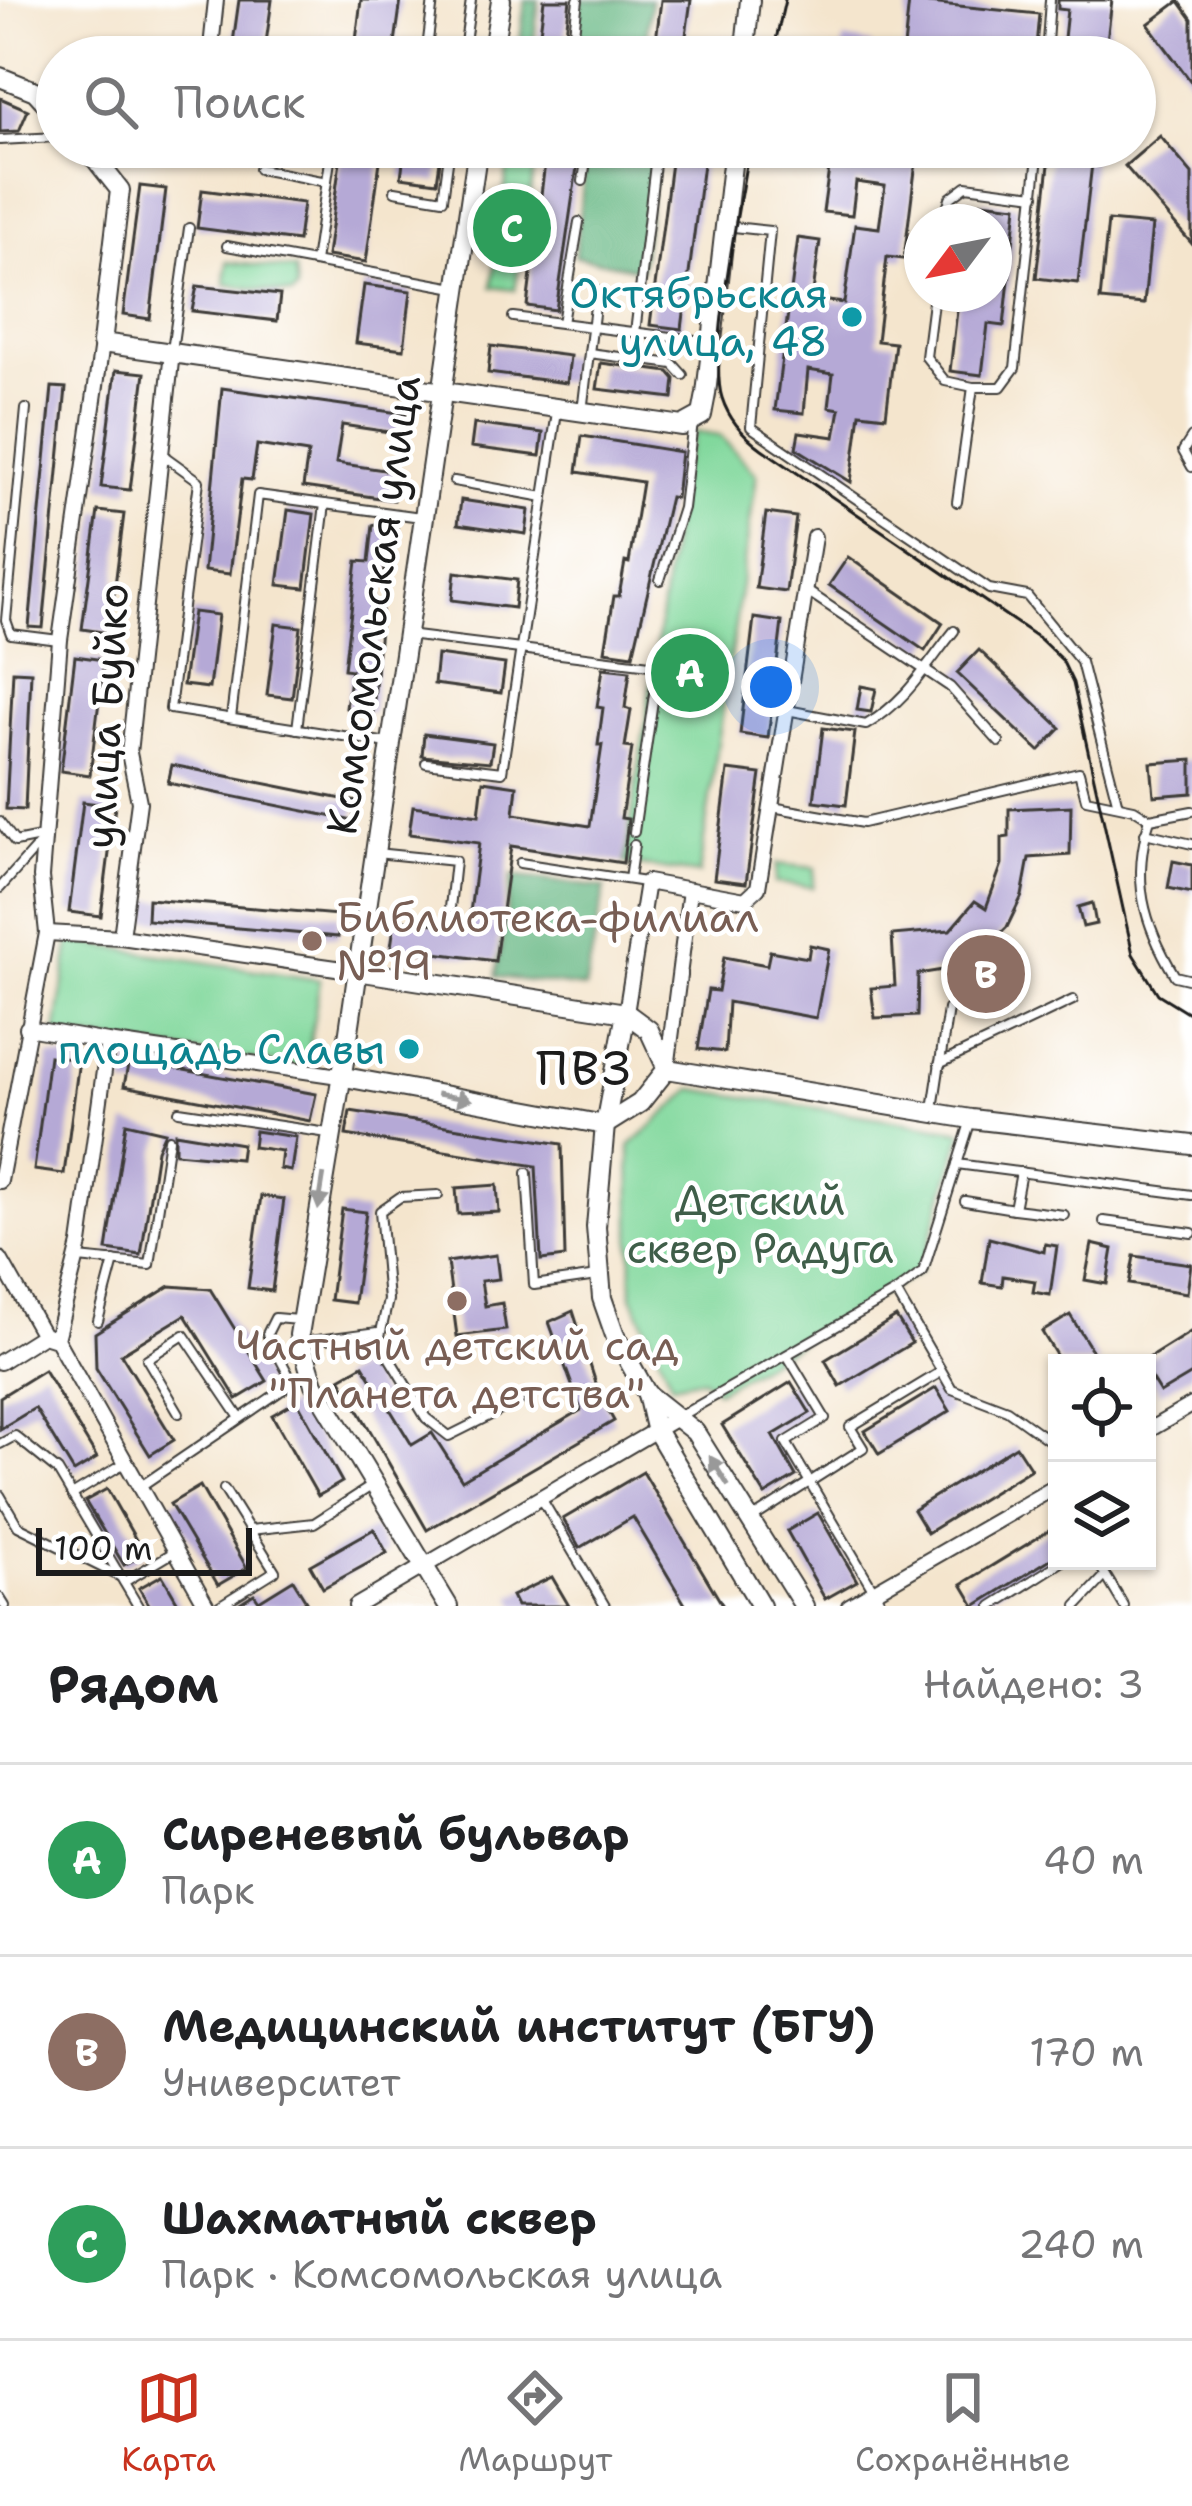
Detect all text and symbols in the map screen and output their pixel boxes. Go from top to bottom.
search box [36,36,1156,168]
icon: search [78,69,144,135]
text: Поиск [174,72,305,132]
pin: C [473,183,551,273]
north arrow [904,204,1012,312]
place label: Октябрьская улица, 48 [569,265,828,369]
marker: Октябрьская улица, 48 [839,304,865,330]
street label: Комсомольская улица [313,372,433,838]
street label: улица Буйко [71,582,141,850]
pin: A [651,628,729,718]
your location [741,657,801,717]
place label: Библиотека-филиал №19 [336,889,759,993]
marker: Библиотека-филиал №19 [299,928,325,954]
pin: B [947,929,1025,1019]
place label: площадь Славы [58,1021,385,1077]
marker: площадь Славы [396,1036,422,1062]
district label: ПВЗ [536,1036,634,1100]
one-way arrow [435,1089,473,1107]
park label: Детский сквер Радуга [626,1172,894,1276]
one-way arrow [311,1174,330,1211]
marker: Частный детский сад "Планета детства" [444,1288,470,1314]
place label: Частный детский сад "Планета детства" [235,1317,679,1421]
map controls [1048,1354,1156,1570]
button: locate [1048,1354,1156,1462]
one-way arrow [709,1455,731,1487]
button: layers [1048,1462,1156,1570]
scale bar [36,1522,252,1575]
text: 100 m [54,1526,153,1571]
text: Рядом [48,1650,219,1718]
text: Найдено: 3 [923,1658,1144,1710]
text: Сиреневый бульвар [162,1804,629,1864]
text: A [72,1834,102,1886]
text: 40 m [1043,1834,1144,1886]
text: Парк [162,1864,255,1916]
text: Медицинский институт (БГУ) [162,1996,875,2056]
text: B [75,2026,99,2078]
text: 170 m [1029,2026,1144,2078]
text: Университет [162,2056,400,2108]
text: Шахматный сквер [162,2188,597,2248]
text: C [75,2218,99,2270]
text: 240 m [1018,2218,1144,2270]
text: Парк · Комсомольская улица [162,2248,722,2300]
tab: Карта [121,2365,216,2482]
tab: Маршрут [458,2365,612,2482]
tab: Сохранённые [855,2365,1071,2482]

